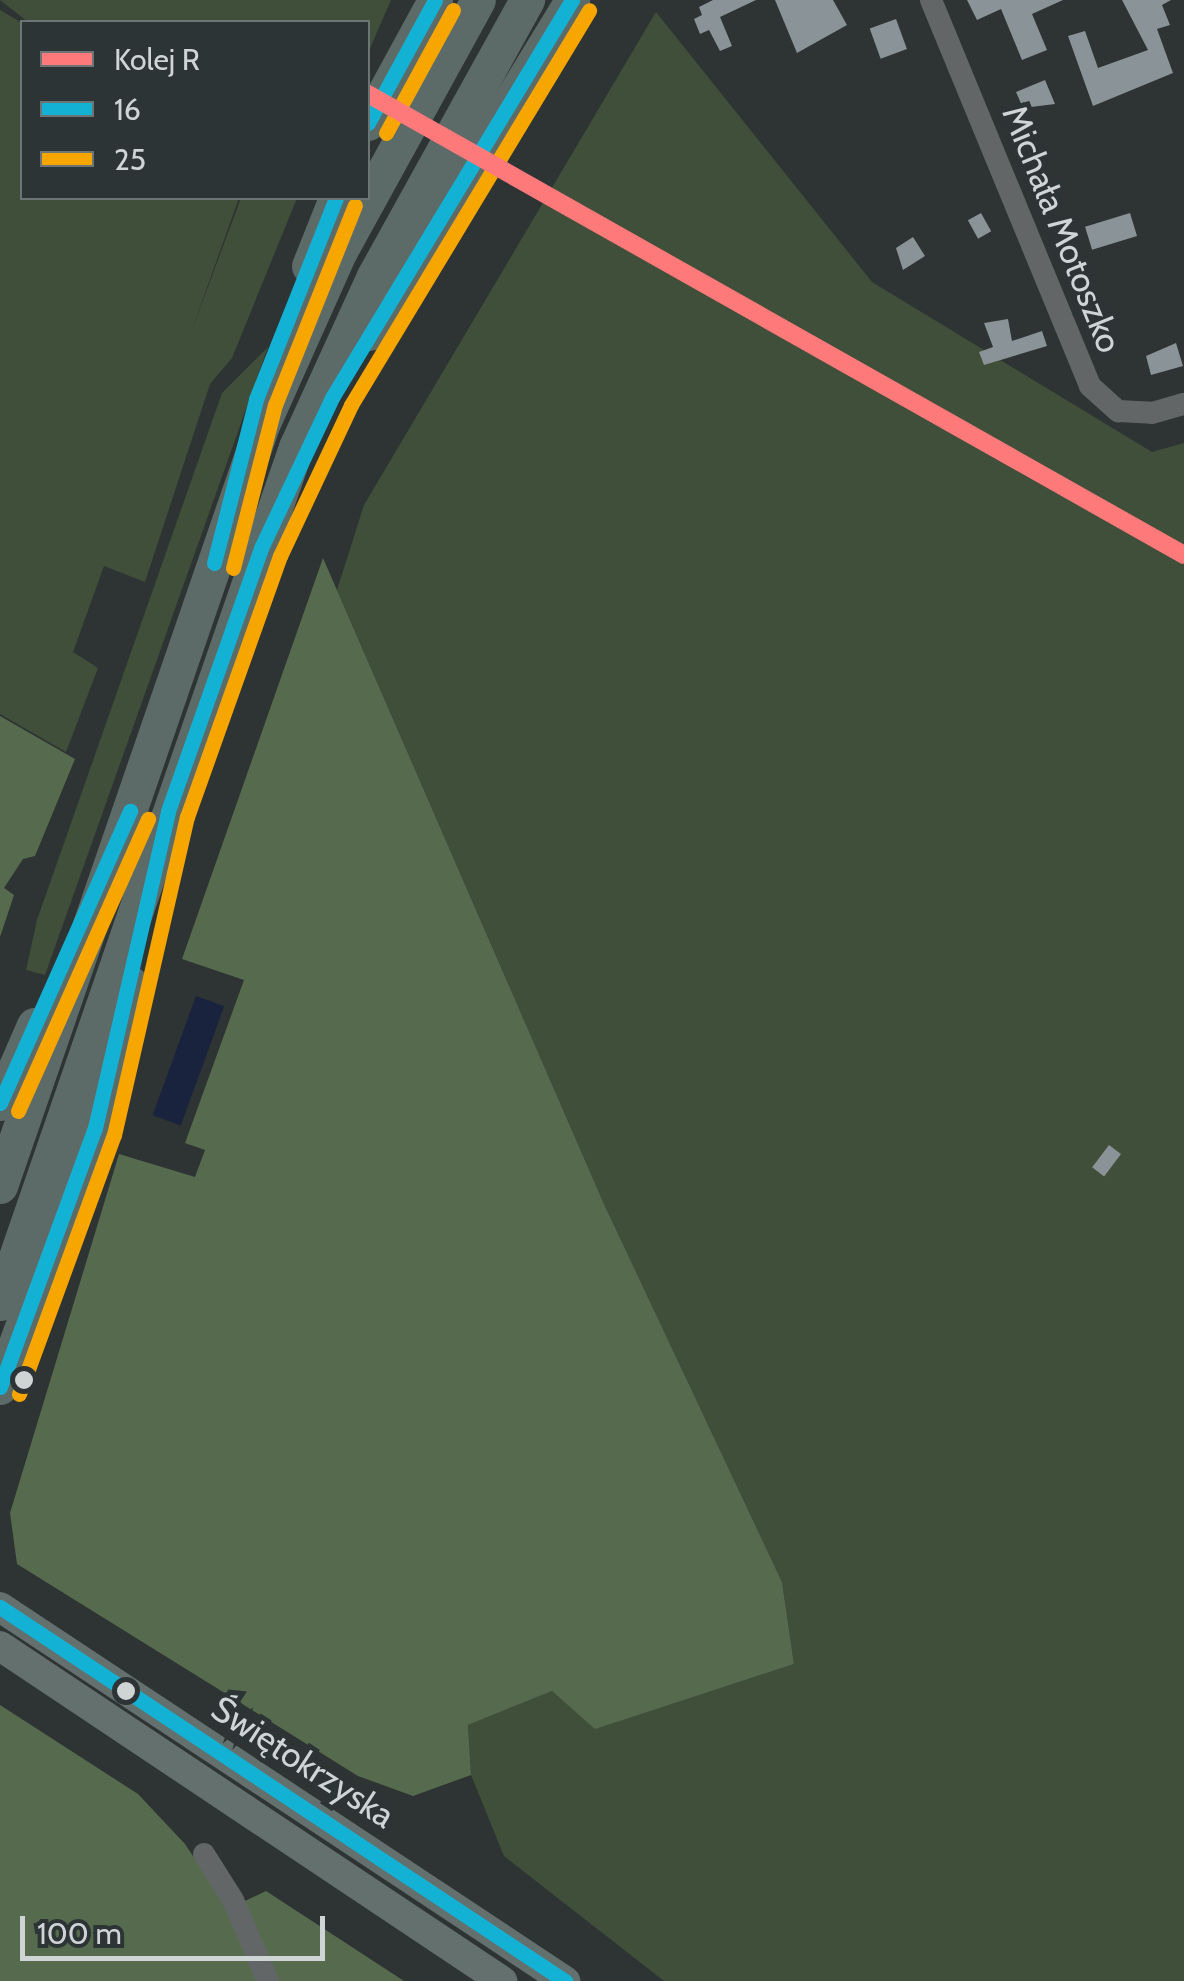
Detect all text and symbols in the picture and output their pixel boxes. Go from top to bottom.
legend [20,20,370,200]
text: Kolej R [114,41,200,78]
text: 16 [114,91,141,128]
street label: Michała Motoszko [993,99,1131,359]
text: 25 [114,141,146,178]
unlabelled marker [14,1370,34,1390]
unlabelled marker [116,1681,136,1701]
street label: Świętokrzyska [204,1687,402,1837]
scale bar [25,1896,330,1958]
text: 100 m [37,1915,122,1952]

